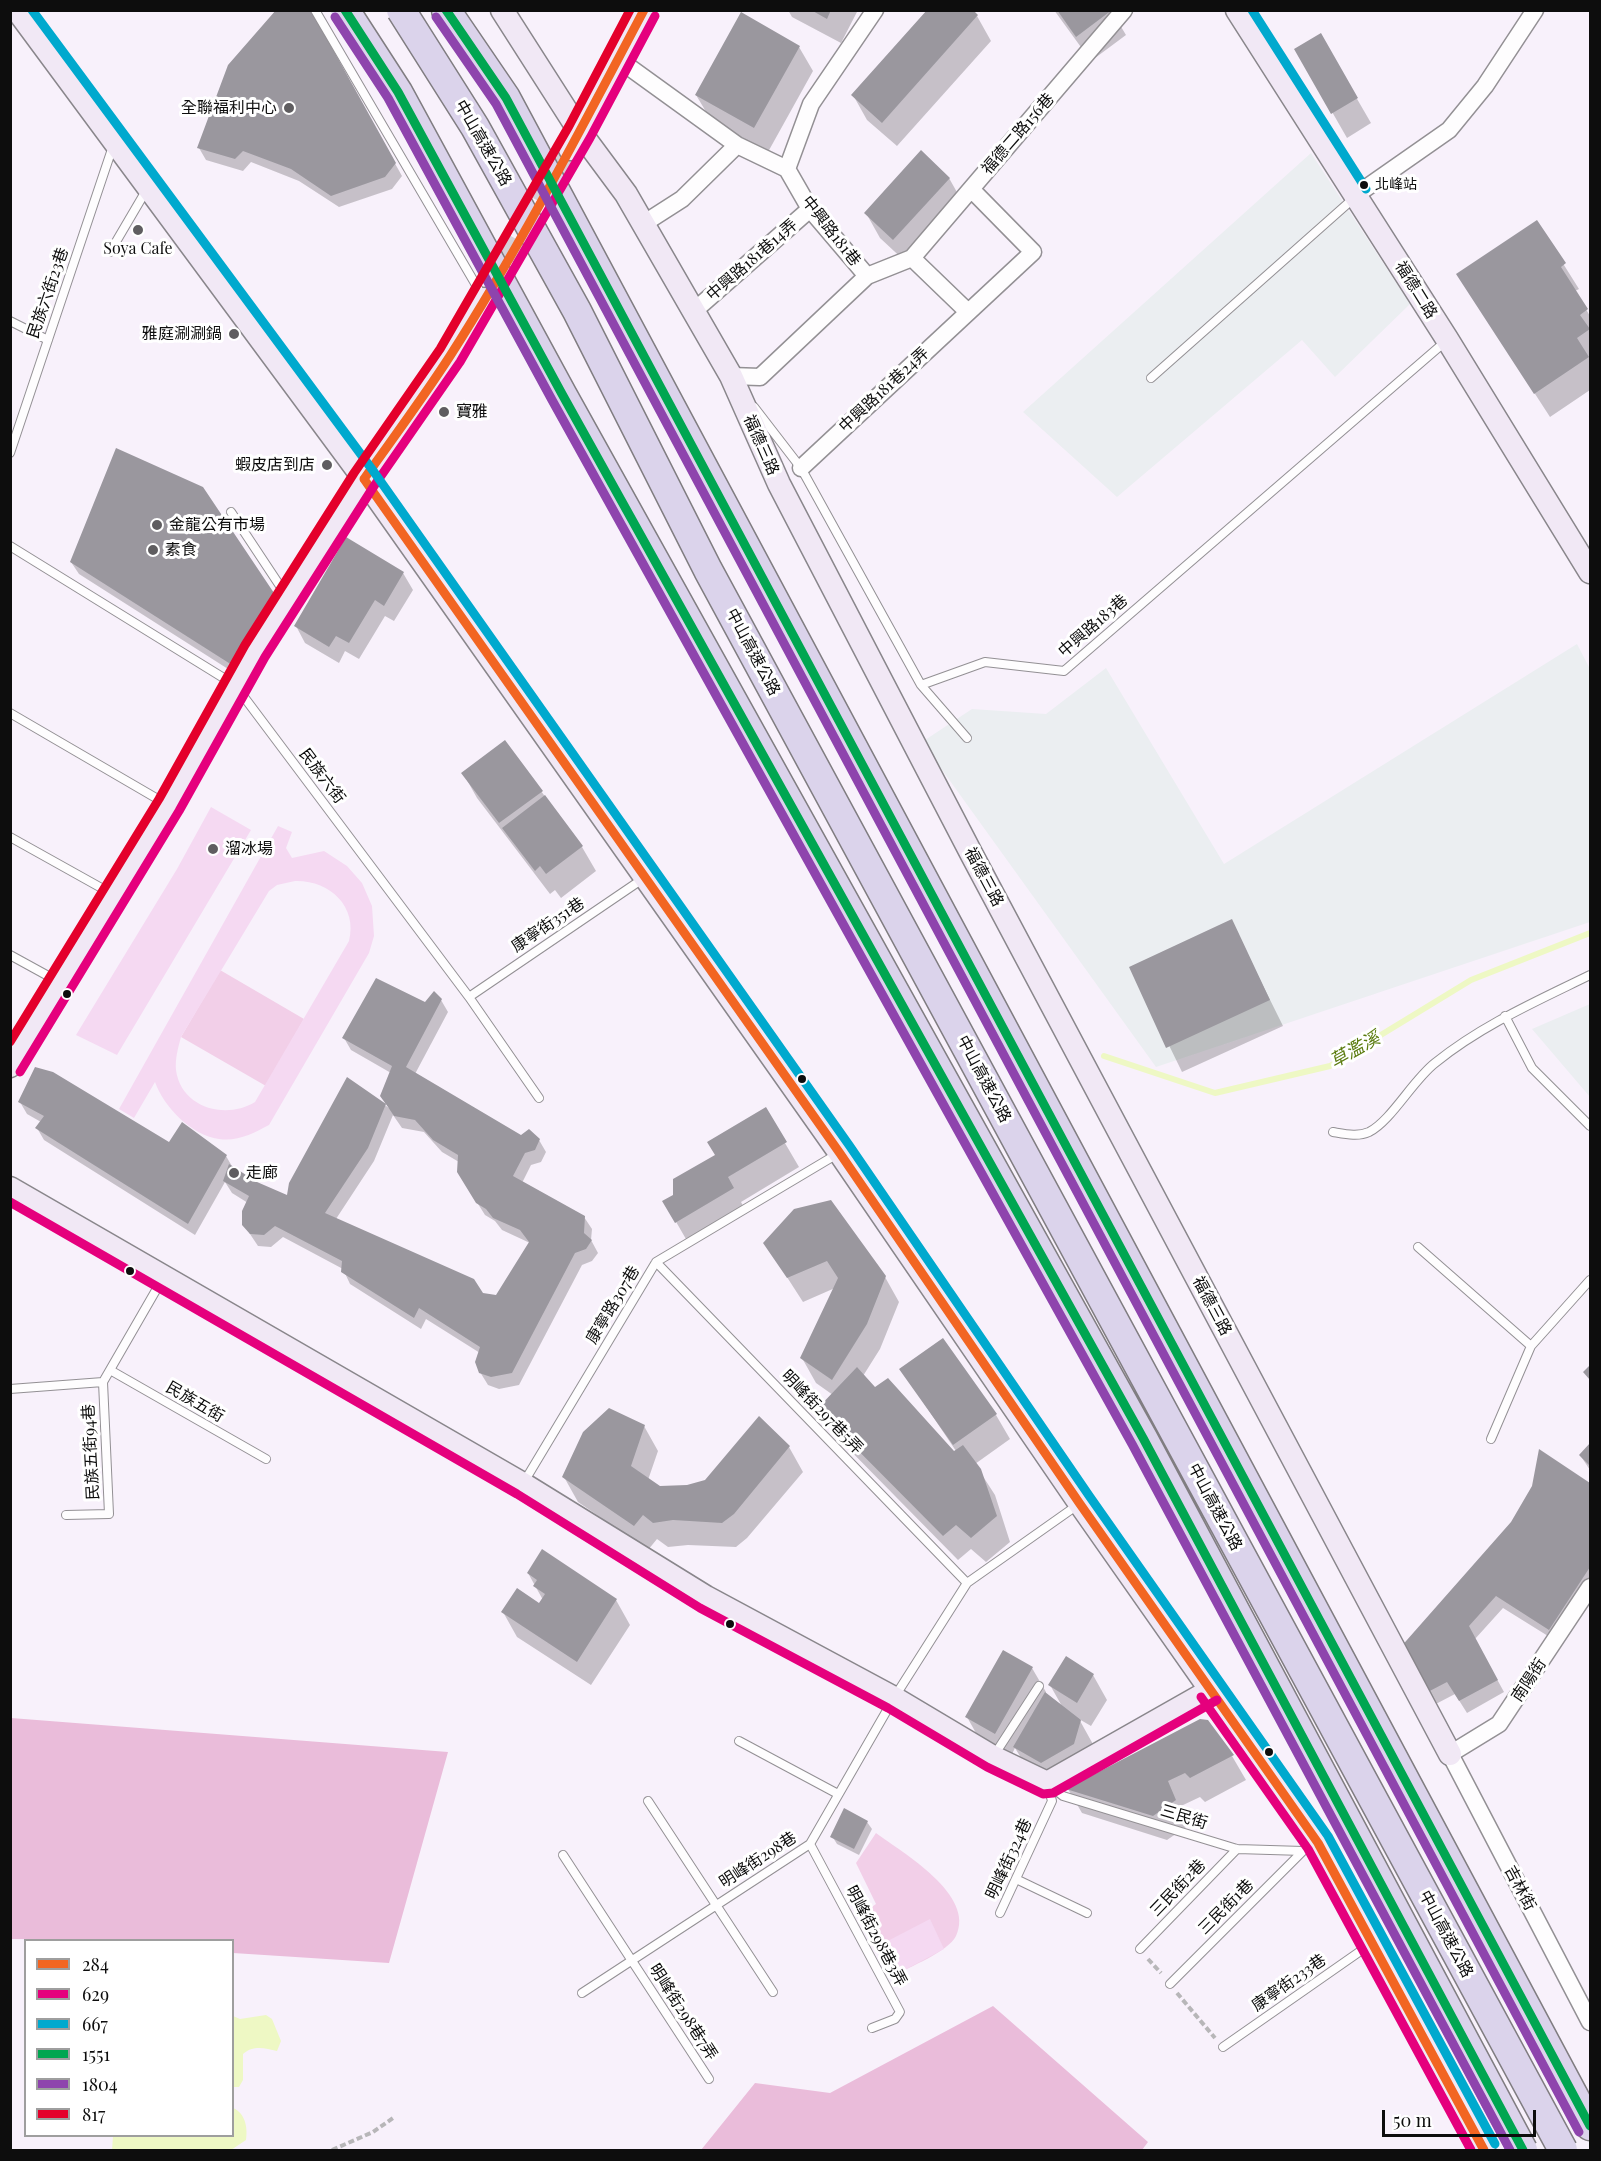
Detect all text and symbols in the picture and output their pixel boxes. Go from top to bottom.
street label: 福德二路156巷 [978,90,1058,178]
street label: 中山高速公路 [451,97,515,189]
place label: 全聯福利中心 [181,98,277,118]
marker: 全聯福利中心 [282,101,296,115]
place label: 北峰站 [1375,177,1417,193]
marker: 北峰站 [1358,179,1370,191]
street label: 中興路181巷 [798,192,864,270]
street label: 中興路181巷14弄 [703,215,801,305]
marker: Soya Cafe [131,223,145,237]
place label: Soya Cafe [103,239,173,259]
street label: 民族六街23巷 [23,245,73,341]
street label: 福德二路 [1391,258,1441,322]
place label: 雅庭涮涮鍋 [142,324,222,344]
marker: 雅庭涮涮鍋 [227,327,241,341]
street label: 中興路181巷24弄 [835,344,933,436]
place label: 寶雅 [456,402,488,422]
marker: 寶雅 [437,405,451,419]
street label: 福德三路 [739,412,783,478]
place label: 蝦皮店到店 [235,455,315,475]
marker: 蝦皮店到店 [320,458,334,472]
place label: 金龍公有市場 [169,515,265,535]
marker: 金龍公有市場 [150,518,164,532]
place label: 素食 [165,540,197,560]
marker: 素食 [146,543,160,557]
street label: 中興路183巷 [1055,591,1131,661]
street label: 中山高速公路 [722,605,784,699]
street label: 民族六街 [295,745,349,807]
place label: 溜冰場 [225,839,273,859]
marker: 溜冰場 [206,842,220,856]
street label: 福德三路 [961,844,1007,910]
street label: 康寧街351巷 [508,894,588,956]
unlabelled marker [61,988,73,1000]
water label: 草濫溪 [1326,1027,1384,1073]
street label: 中山高速公路 [953,1032,1015,1126]
unlabelled marker [796,1073,808,1085]
place label: 走廊 [246,1163,278,1183]
marker: 走廊 [227,1166,241,1180]
street label: 康寧路307巷 [582,1263,644,1347]
unlabelled marker [124,1265,136,1277]
street label: 福德三路 [1189,1273,1235,1339]
street label: 明峰街297巷5弄 [777,1366,867,1458]
street label: 民族五街 [162,1378,228,1426]
street label: 民族五街94巷 [79,1404,103,1500]
street label: 中山高速公路 [1184,1460,1246,1554]
unlabelled marker [724,1618,736,1630]
street label: 南陽街 [1508,1655,1550,1705]
unlabelled marker [1263,1746,1275,1758]
street label: 三民街 [1158,1801,1210,1833]
street label: 明峰街324巷 [982,1816,1036,1902]
street label: 明峰街298巷 [716,1828,800,1892]
street label: 三民街2巷 [1146,1856,1210,1920]
street label: 吉林街 [1500,1862,1540,1914]
street label: 三民街1巷 [1194,1875,1258,1939]
street label: 明峰街298巷3弄 [841,1882,911,1990]
street label: 中山高速公路 [1415,1887,1477,1981]
legend [24,1939,234,2137]
street label: 康寧街233巷 [1248,1950,1330,2016]
text: 284 [82,1952,109,1976]
street label: 明峰街298巷7弄 [645,1960,721,2064]
text: 629 [82,1982,109,2006]
text: 667 [82,2012,108,2036]
text: 1551 [82,2042,110,2066]
text: 1804 [82,2072,118,2096]
scale bar [1385,2098,1540,2136]
text: 817 [82,2102,105,2126]
text: 50 m [1393,2108,1432,2132]

